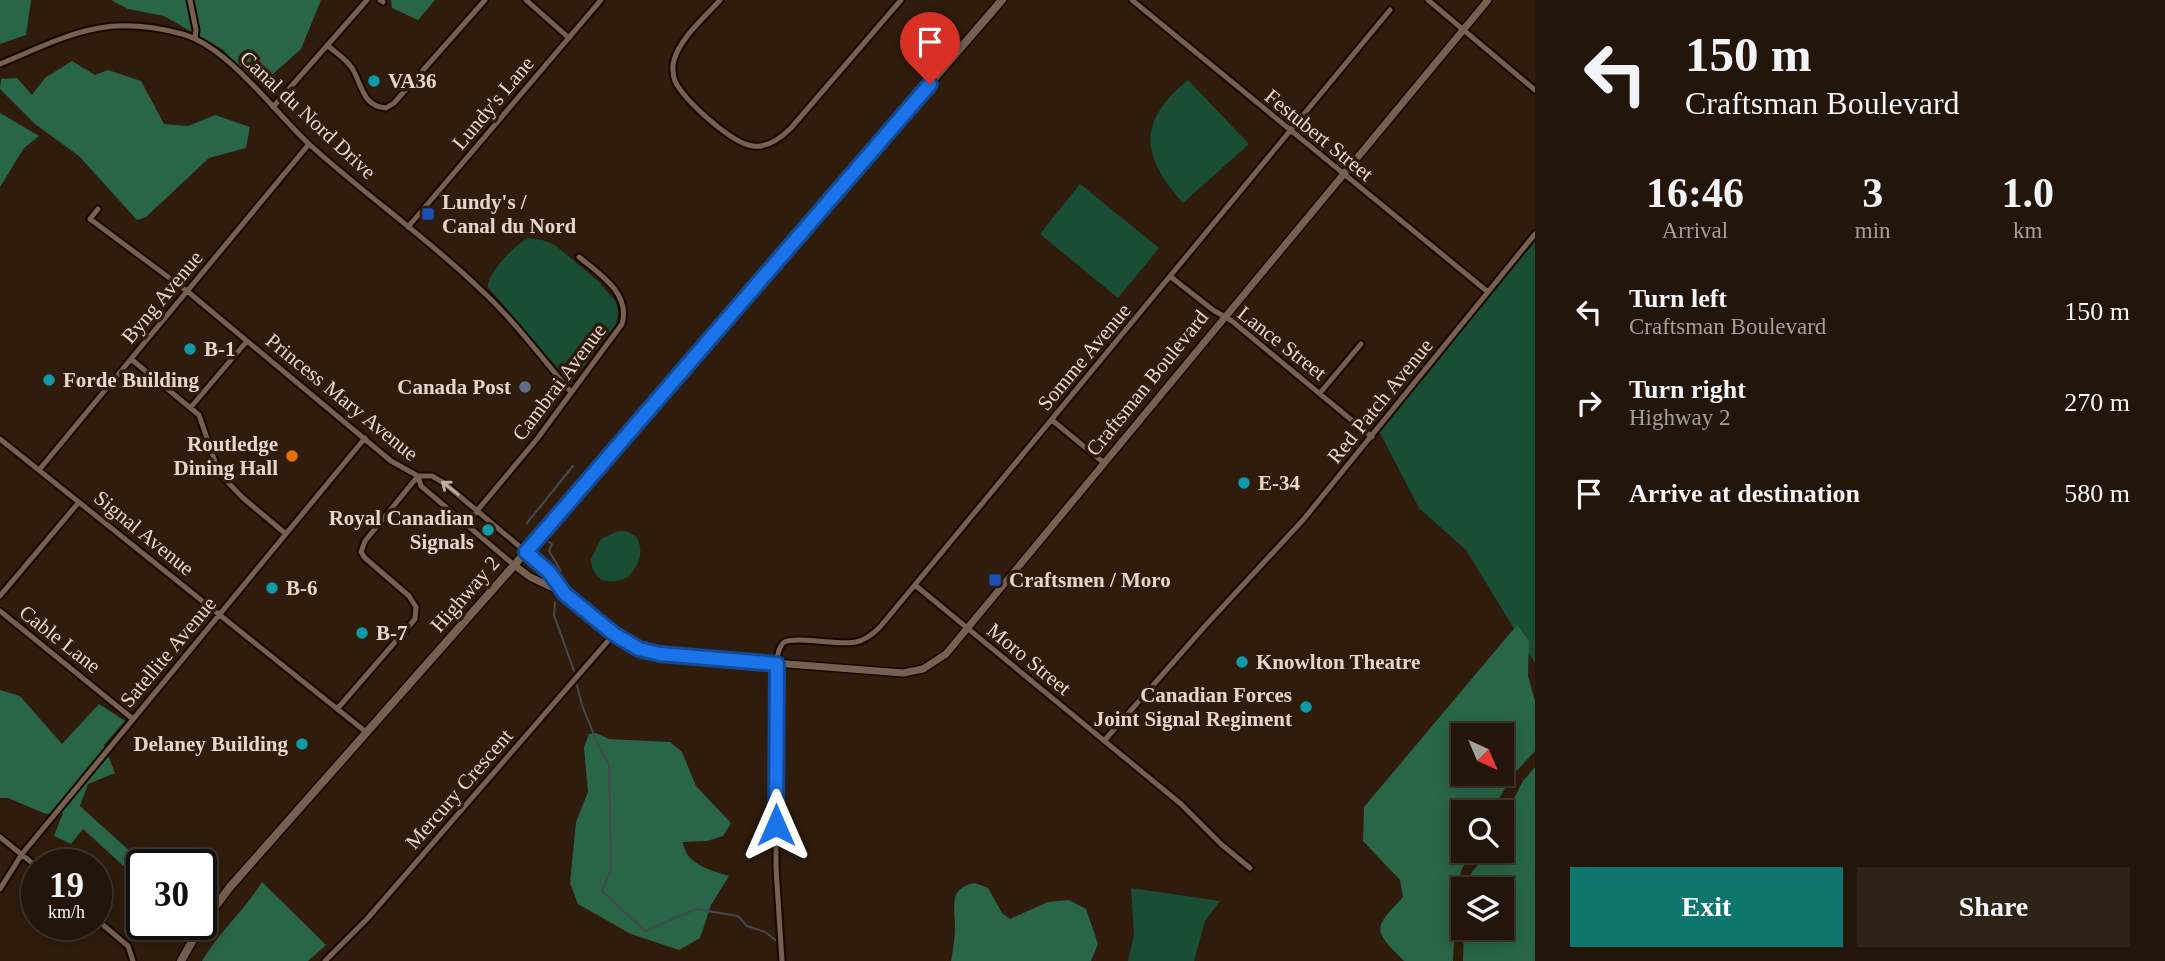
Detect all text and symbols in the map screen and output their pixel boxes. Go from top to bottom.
pin [900,12.0,960,84]
icon: arrive [911,23,949,61]
text: 150 m [1685,27,1812,82]
icon: left [1570,28,1661,119]
street label: Canal du Nord Drive [235,46,381,184]
street label: Lundy's Lane [447,52,539,154]
place label: VA36 [388,69,437,93]
marker: VA36 [366,73,382,89]
street label: Festubert Street [1260,84,1378,186]
text: Craftsman Boulevard [1685,85,1960,121]
text: 16:46 [1646,170,1744,216]
text: 3 [1862,170,1883,216]
text: 1.0 [2002,170,2054,216]
place label: Lundy's / Canal du Nord [442,190,577,238]
marker: Lundy's / Canal du Nord [420,206,436,222]
text: Arrival [1662,218,1728,243]
text: min [1855,218,1891,243]
text: km [2013,218,2042,243]
street label: Byng Avenue [116,246,208,348]
text: Turn left [1629,284,1727,313]
icon: left [1570,293,1608,331]
text: 150 m [2064,297,2130,326]
street label: Somme Avenue [1032,299,1136,415]
street label: Lance Street [1233,301,1331,385]
street label: Craftsman Boulevard [1081,305,1213,461]
text: Craftsman Boulevard [1629,314,1826,339]
street label: Cambrai Avenue [507,319,611,445]
street label: Princess Mary Avenue [261,328,423,466]
street label: Red Patch Avenue [1322,334,1438,468]
place label: B-1 [204,337,236,361]
marker: B-1 [182,341,198,357]
place label: Forde Building [63,368,199,392]
marker: Forde Building [41,372,57,388]
place label: Canada Post [397,375,511,399]
text: Turn right [1629,375,1746,404]
marker: Canada Post [517,379,533,395]
icon: right [1570,384,1608,422]
text: 270 m [2064,388,2130,417]
text: Highway 2 [1629,405,1731,430]
place label: Routledge Dining Hall [174,432,278,480]
marker: Routledge Dining Hall [284,448,300,464]
place label: E-34 [1258,471,1301,495]
marker: E-34 [1236,475,1252,491]
icon: arrive [1570,475,1608,513]
text: Arrive at destination [1629,479,1860,508]
text: 580 m [2064,479,2130,508]
one-way arrow [441,480,459,495]
street label: Signal Avenue [89,485,199,581]
place label: Royal Canadian Signals [329,506,474,554]
marker: Royal Canadian Signals [480,522,496,538]
street label: Highway 2 [426,551,504,637]
place label: Craftsmen / Moro [1009,568,1171,592]
marker: Craftsmen / Moro [987,572,1003,588]
place label: B-6 [286,576,318,600]
marker: B-6 [264,580,280,596]
street label: Satellite Avenue [115,592,221,712]
street label: Cable Lane [15,600,105,678]
street label: Moro Street [982,618,1076,700]
place label: B-7 [376,621,408,645]
marker: B-7 [354,625,370,641]
place label: Knowlton Theatre [1256,650,1420,674]
marker: Knowlton Theatre [1234,654,1250,670]
place label: Canadian Forces Joint Signal Regiment [1094,683,1292,731]
marker: Canadian Forces Joint Signal Regiment [1298,699,1314,715]
north arrow [1451,723,1514,786]
map controls [1451,723,1514,940]
street label: Mercury Crescent [400,724,518,854]
place label: Delaney Building [133,732,288,756]
marker: Delaney Building [294,736,310,752]
position arrow [739,788,813,862]
button: search [1451,800,1514,863]
speed limit sign: 30 [126,849,217,940]
text: 19 [49,866,84,905]
button: Exit [1570,867,1843,947]
button: Share [1857,867,2130,947]
button: layers [1451,877,1514,940]
text: km/h [48,902,85,922]

